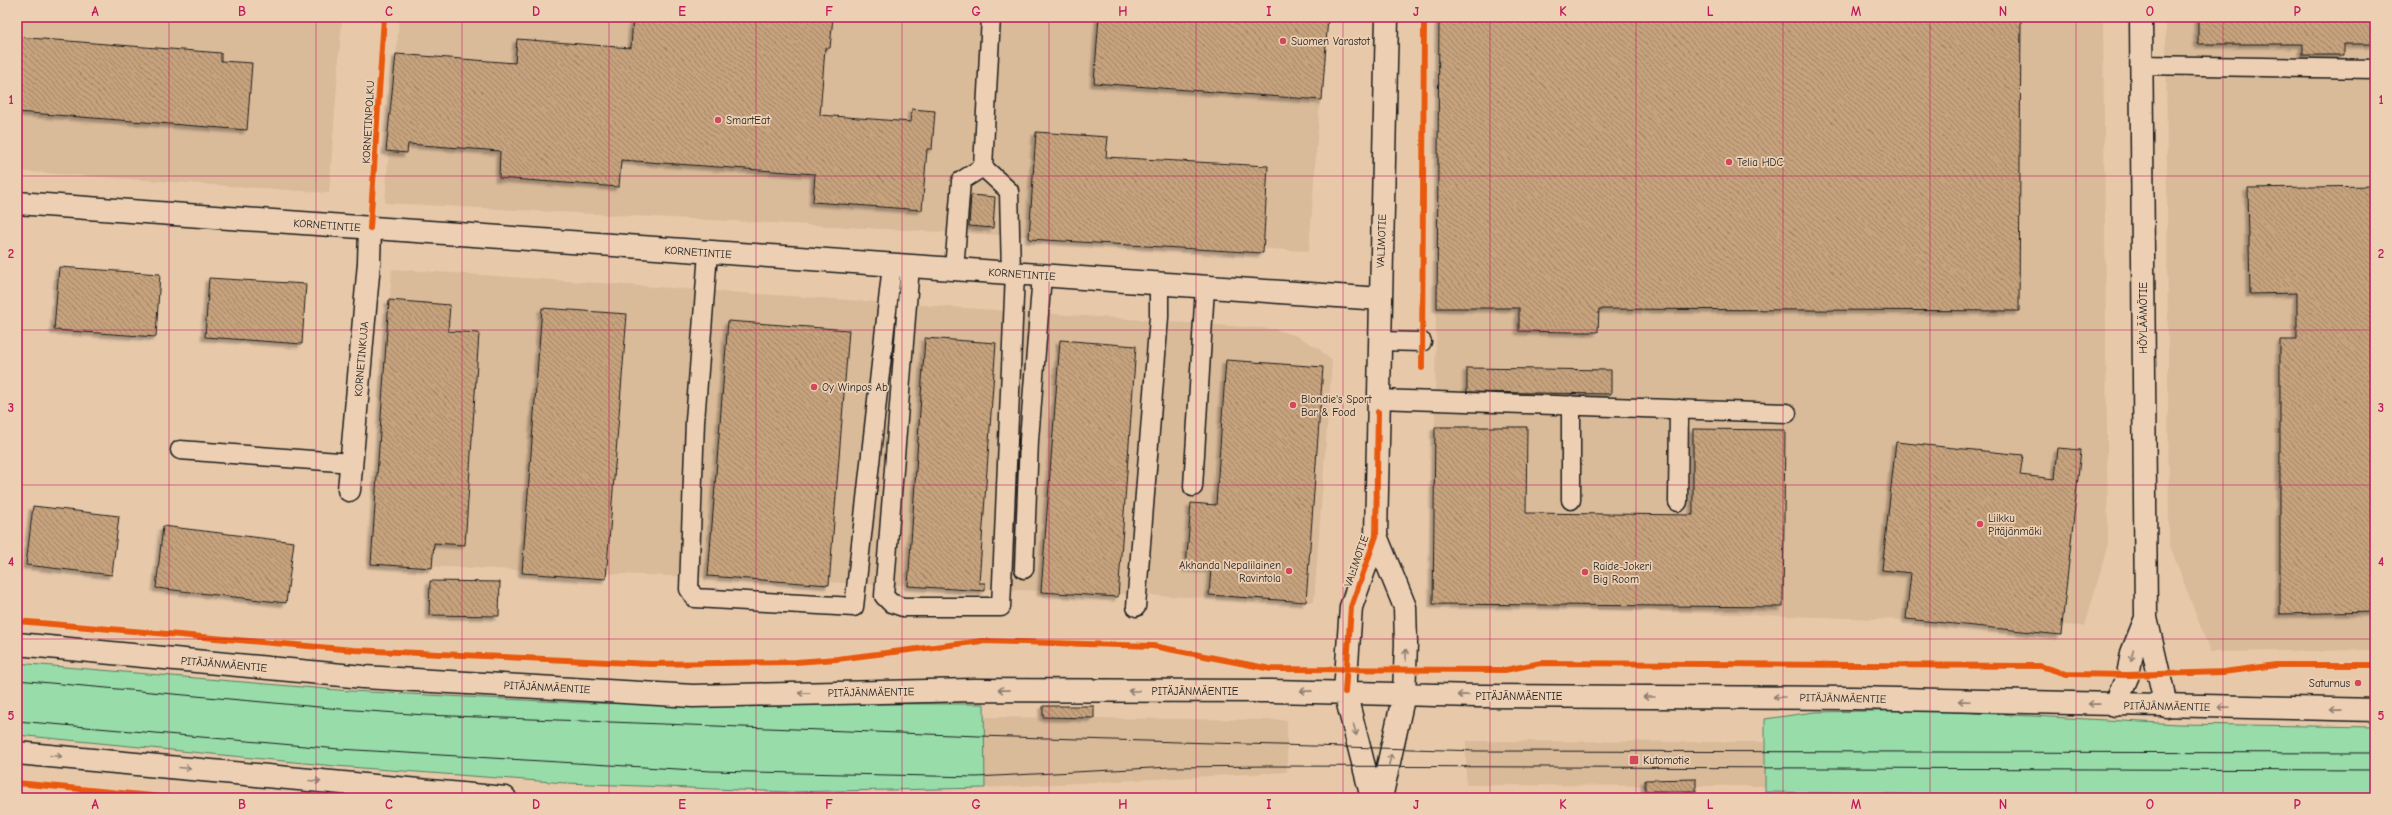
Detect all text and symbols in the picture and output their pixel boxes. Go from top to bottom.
text: A [91,4,99,19]
text: B [238,4,246,19]
text: C [385,4,393,19]
text: D [532,4,540,19]
text: E [678,4,686,19]
text: F [825,4,833,19]
text: G [971,4,981,19]
text: H [1118,4,1128,19]
text: I [1266,4,1272,19]
text: J [1413,4,1419,19]
text: K [1559,4,1567,19]
text: L [1707,4,1714,19]
text: M [1851,4,1862,19]
text: N [1999,4,2007,19]
text: O [2146,4,2154,19]
text: P [2293,4,2301,19]
place label: Suomen Varastot [1291,35,1371,48]
marker: Suomen Varastot [1278,36,1288,46]
street label: KORNETINPOLKU [360,80,377,164]
text: 1 [8,92,14,107]
text: 1 [2378,92,2384,107]
place label: SmartEat [726,114,771,127]
marker: SmartEat [713,115,723,125]
place label: Telia HDC [1737,156,1784,169]
marker: Telia HDC [1724,157,1734,167]
street label: VALIMOTIE [1374,214,1389,268]
street label: KORNETINTIE [293,217,361,234]
street label: KORNETINTIE [664,244,732,261]
text: 2 [8,246,14,261]
text: 2 [2378,246,2384,261]
street label: KORNETINTIE [988,266,1056,283]
street label: HÖYLÄÄMÖTIE [2137,282,2150,354]
street label: KORNETINKUJA [352,320,371,397]
place label: Oy Winpos Ab [822,381,888,394]
marker: Oy Winpos Ab [809,382,819,392]
place label: Blondie's Sport Bar & Food [1301,393,1372,419]
text: 3 [8,400,14,415]
marker: Blondie's Sport Bar & Food [1288,400,1298,410]
text: 3 [2378,400,2384,415]
place label: Liikku Pitäjänmäki [1988,512,2042,538]
marker: Liikku Pitäjänmäki [1975,519,1985,529]
street label: VALIMOTIE [1342,533,1371,589]
text: 4 [8,554,14,569]
text: 4 [2378,554,2384,569]
place label: Akhanda Nepalilainen Ravintola [1179,559,1281,585]
place label: Raide-Jokeri Big Room [1593,560,1652,586]
marker: Akhanda Nepalilainen Ravintola [1284,566,1294,576]
marker: Raide-Jokeri Big Room [1580,567,1590,577]
one-way arrow [2128,648,2136,661]
one-way arrow [1402,649,1409,662]
street label: PITÄJÄNMÄENTIE [180,654,268,675]
place label: Saturnus [2309,677,2350,690]
marker: Saturnus [2353,678,2363,688]
street label: PITÄJÄNMÄENTIE [503,679,591,696]
street label: PITÄJÄNMÄENTIE [827,685,915,700]
street label: PITÄJÄNMÄENTIE [1152,685,1239,698]
one-way arrow [998,687,1011,694]
one-way arrow [1128,687,1141,695]
one-way arrow [1300,688,1313,695]
one-way arrow [798,690,811,697]
street label: PITÄJÄNMÄENTIE [1476,690,1563,703]
one-way arrow [1457,691,1470,699]
street label: PITÄJÄNMÄENTIE [1799,691,1887,706]
one-way arrow [1643,693,1656,701]
one-way arrow [1773,694,1786,701]
one-way arrow [1958,697,1971,705]
street label: PITÄJÄNMÄENTIE [2123,699,2211,714]
one-way arrow [2088,700,2101,708]
one-way arrow [2218,704,2231,711]
one-way arrow [2330,706,2343,713]
text: 5 [8,708,15,723]
text: 5 [2378,708,2385,723]
one-way arrow [1352,723,1359,736]
one-way arrow [49,753,62,760]
one-way arrow [1386,754,1394,767]
marker: Kutomotie [1628,754,1640,766]
place label: Kutomotie [1643,754,1690,767]
one-way arrow [178,765,191,772]
one-way arrow [308,777,321,784]
text: A [91,797,99,812]
text: B [238,797,246,812]
text: C [385,797,393,812]
text: D [532,797,540,812]
text: E [678,797,686,812]
text: F [825,797,833,812]
text: G [971,797,981,812]
text: H [1118,797,1128,812]
text: I [1266,797,1272,812]
text: J [1413,797,1419,812]
text: K [1559,797,1567,812]
text: L [1707,797,1714,812]
text: M [1851,797,1862,812]
text: N [1999,797,2007,812]
text: O [2146,797,2154,812]
text: P [2293,797,2301,812]

